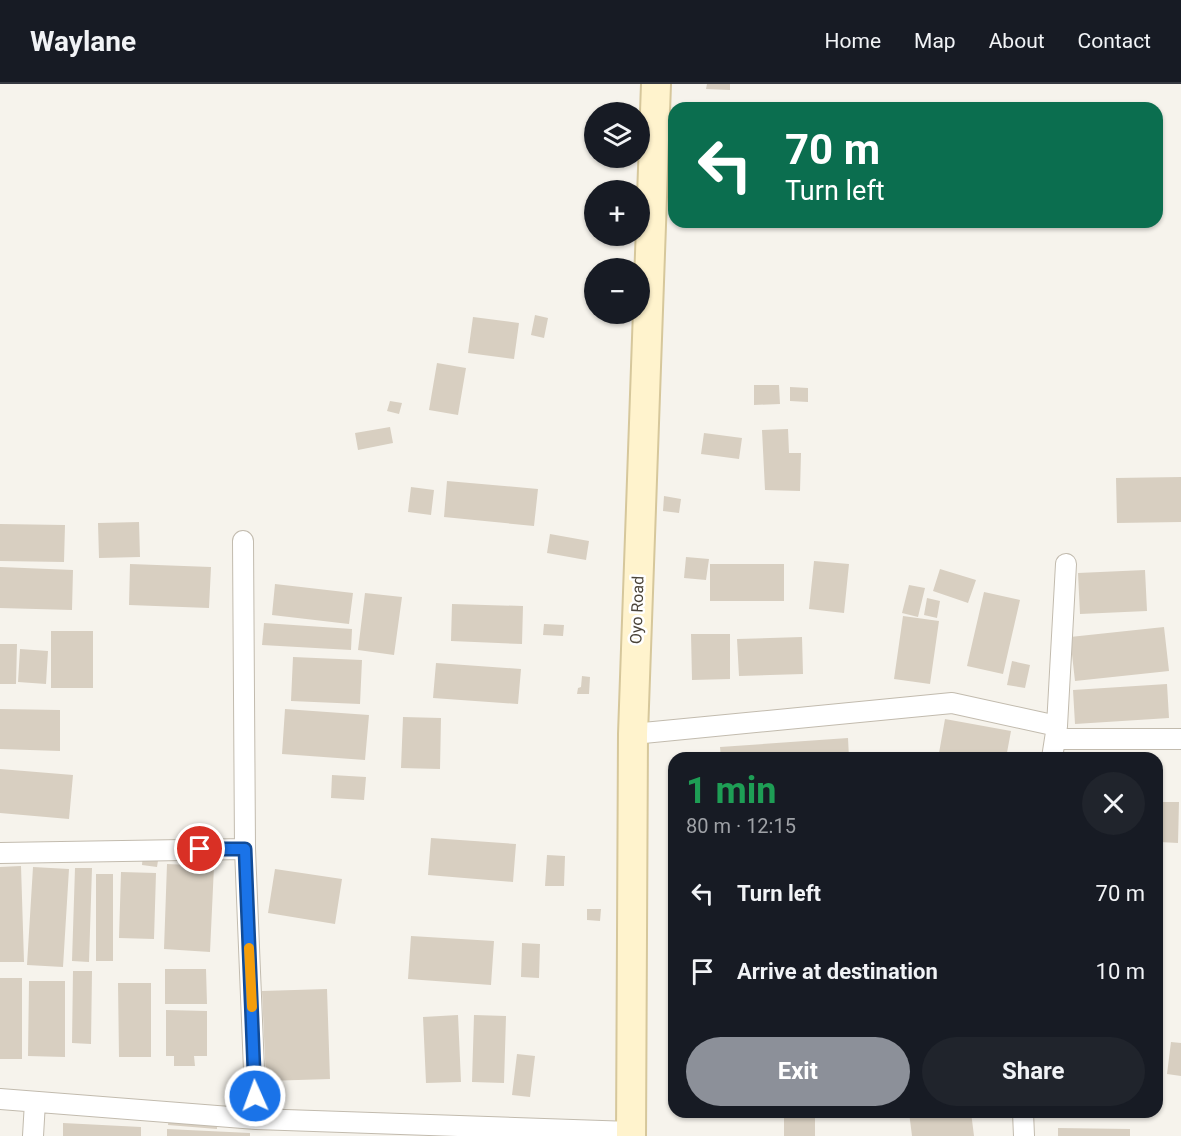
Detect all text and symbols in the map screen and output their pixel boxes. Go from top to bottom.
text: Waylane [30,25,136,58]
text: Home [825,29,881,53]
text: Map [914,29,956,53]
text: About [989,29,1045,53]
text: Contact [1078,29,1151,53]
map controls [584,102,650,324]
button: layers [584,102,650,168]
text: 70 m [785,125,880,174]
icon: left [686,126,764,204]
text: Turn left [785,175,885,207]
button: + [584,180,650,246]
button: − [584,258,650,324]
street label: Oyo Road [626,576,648,644]
text: 1 min [686,770,777,812]
button: close [1082,772,1145,835]
text: 80 m · 12:15 [686,814,796,838]
pin [174,823,225,874]
icon: arrive [183,832,216,865]
icon: left [686,877,719,910]
text: Turn left [737,881,821,906]
text: 70 m [1096,881,1145,906]
icon: arrive [686,955,719,988]
text: Arrive at destination [737,959,938,984]
text: 10 m [1096,959,1145,984]
button: Exit [686,1037,910,1106]
button: Share [922,1037,1145,1106]
position arrow [223,1064,287,1128]

